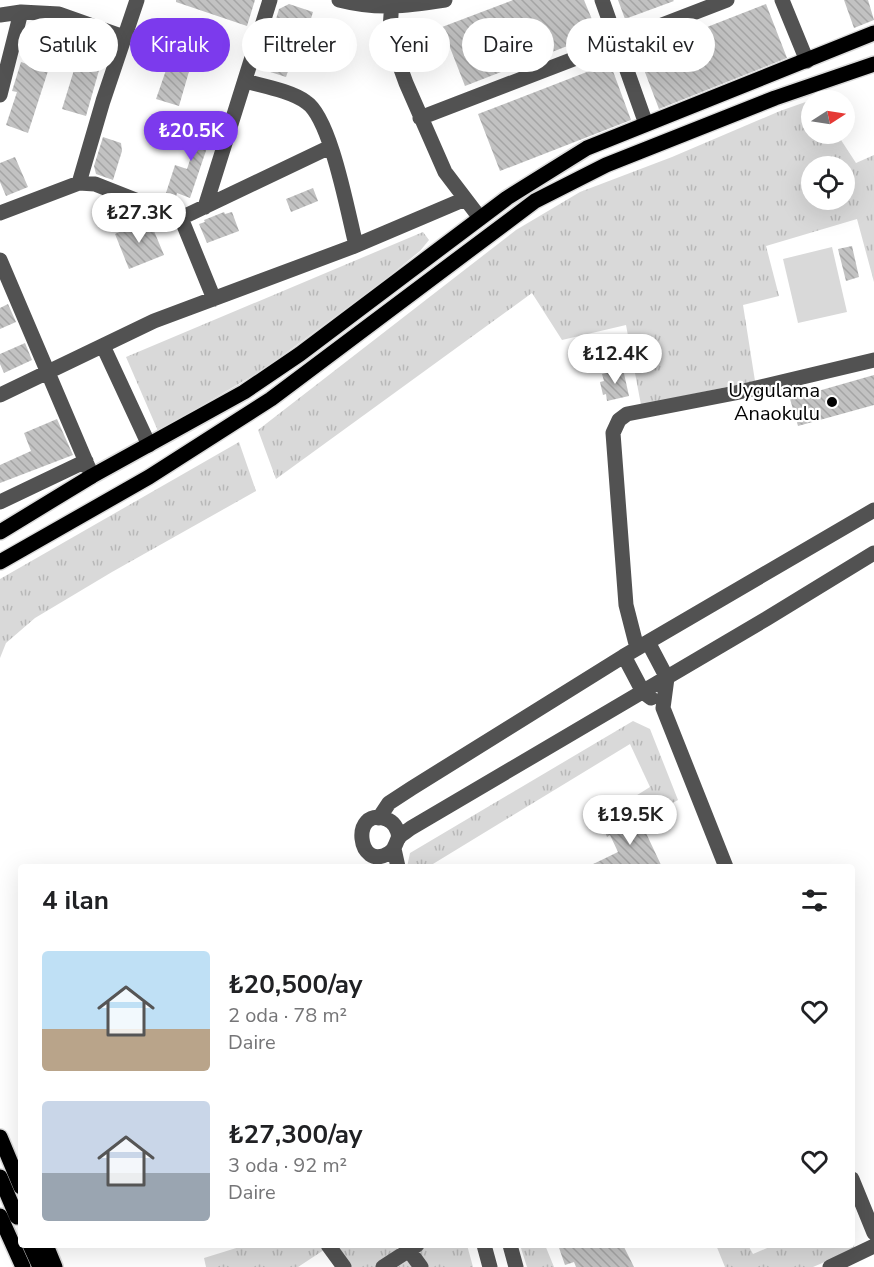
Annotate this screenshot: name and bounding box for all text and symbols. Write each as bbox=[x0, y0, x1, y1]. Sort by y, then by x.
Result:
chip: Satılık bbox=[18, 18, 118, 72]
chip: Kiralık bbox=[130, 18, 230, 72]
chip: Filtreler bbox=[242, 18, 357, 72]
chip: Yeni bbox=[369, 18, 450, 72]
chip: Daire bbox=[462, 18, 554, 72]
chip: Müstakil ev bbox=[566, 18, 715, 72]
north arrow bbox=[801, 90, 855, 144]
map controls bbox=[801, 90, 855, 210]
pin: ₺20.5K bbox=[142, 111, 240, 162]
text: ₺20.5K bbox=[158, 117, 224, 144]
button: locate bbox=[801, 156, 855, 210]
pin: ₺27.3K bbox=[90, 193, 188, 244]
text: ₺27.3K bbox=[106, 199, 172, 226]
pin: ₺12.4K bbox=[566, 334, 664, 385]
text: ₺12.4K bbox=[582, 340, 648, 367]
place label: Uygulama Anaokulu bbox=[728, 377, 820, 427]
marker: Uygulama Anaokulu bbox=[825, 395, 839, 409]
pin: ₺19.5K bbox=[581, 795, 679, 846]
text: ₺19.5K bbox=[597, 801, 663, 828]
text: 4 ilan bbox=[42, 883, 109, 918]
icon: filters bbox=[798, 884, 831, 917]
text: ₺20,500/ay bbox=[228, 967, 362, 1002]
icon: home bbox=[90, 975, 162, 1047]
icon: heart bbox=[798, 995, 831, 1028]
text: 2 oda · 78 m² bbox=[228, 1002, 347, 1029]
text: Daire bbox=[228, 1029, 276, 1056]
text: ₺27,300/ay bbox=[228, 1117, 362, 1152]
icon: home bbox=[90, 1125, 162, 1197]
icon: heart bbox=[798, 1145, 831, 1178]
text: 3 oda · 92 m² bbox=[228, 1152, 347, 1179]
text: Daire bbox=[228, 1179, 276, 1206]

